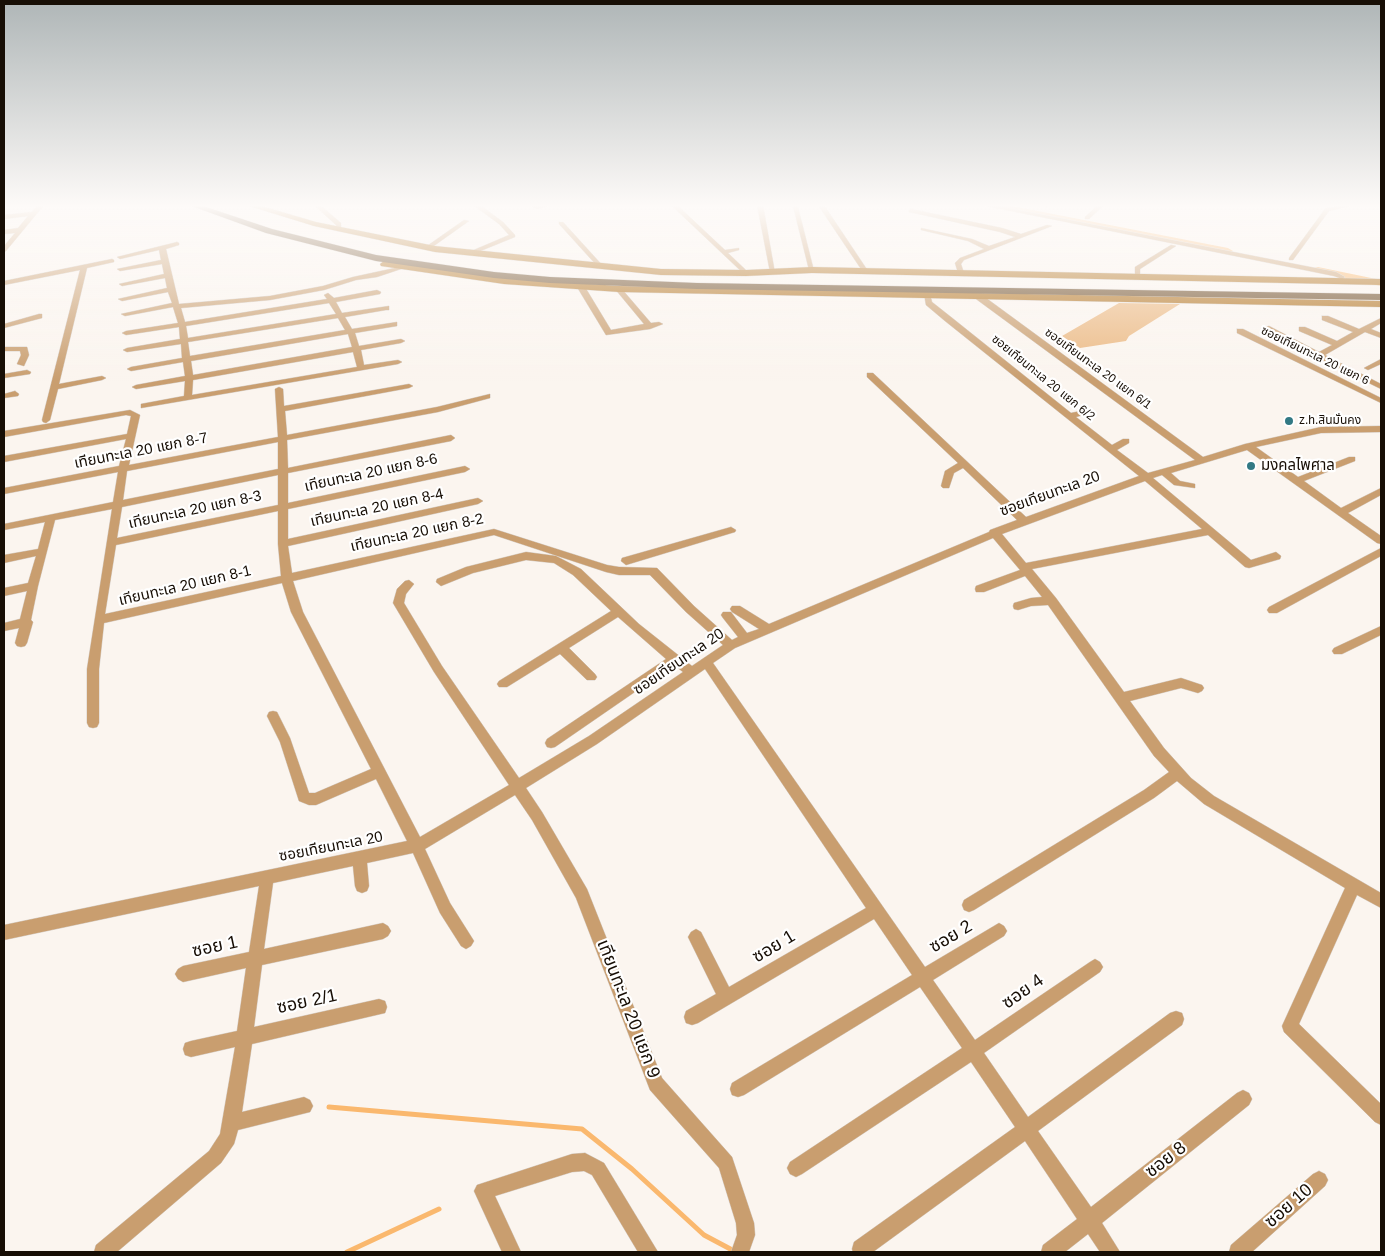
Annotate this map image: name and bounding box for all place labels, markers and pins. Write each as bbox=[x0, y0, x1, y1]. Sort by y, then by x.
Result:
place label: z.h.สินมั่นคง bbox=[1299, 414, 1361, 428]
marker: z.h.สินมั่นคง bbox=[1283, 415, 1295, 427]
place label: มงคลไพศาล bbox=[1261, 457, 1335, 475]
marker: มงคลไพศาล bbox=[1245, 460, 1257, 472]

